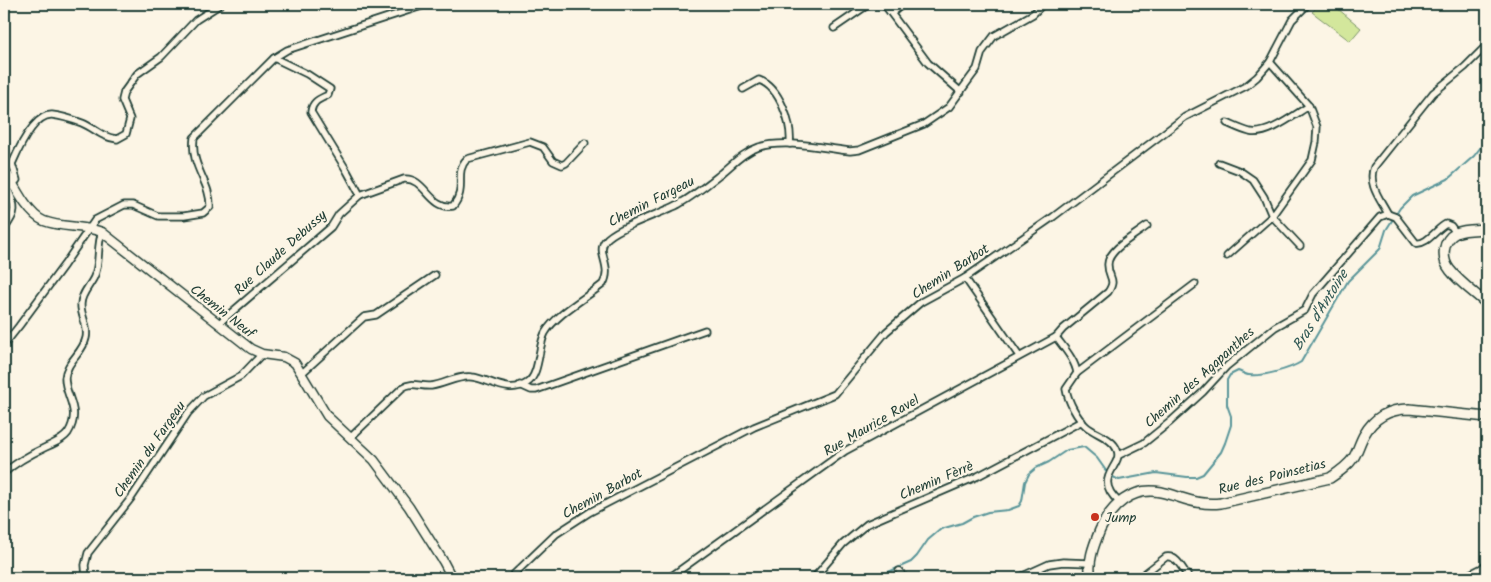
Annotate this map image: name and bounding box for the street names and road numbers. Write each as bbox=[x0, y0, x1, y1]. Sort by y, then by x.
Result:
street label: Chemin Fargeau bbox=[604, 171, 699, 233]
street label: Rue Claude Debussy bbox=[229, 205, 332, 301]
street label: Chemin Barbot bbox=[907, 238, 994, 305]
street label: Chemin Neuf bbox=[185, 279, 261, 345]
street label: Chemin des Agapanthes bbox=[1139, 322, 1260, 434]
street label: Rue Maurice Ravel bbox=[819, 389, 924, 462]
street label: Chemin du Fargeau bbox=[108, 396, 192, 503]
street label: Rue des Poinsetias bbox=[1216, 453, 1328, 501]
street label: Chemin Fèrrè bbox=[896, 455, 977, 506]
street label: Chemin Barbot bbox=[558, 462, 647, 525]

